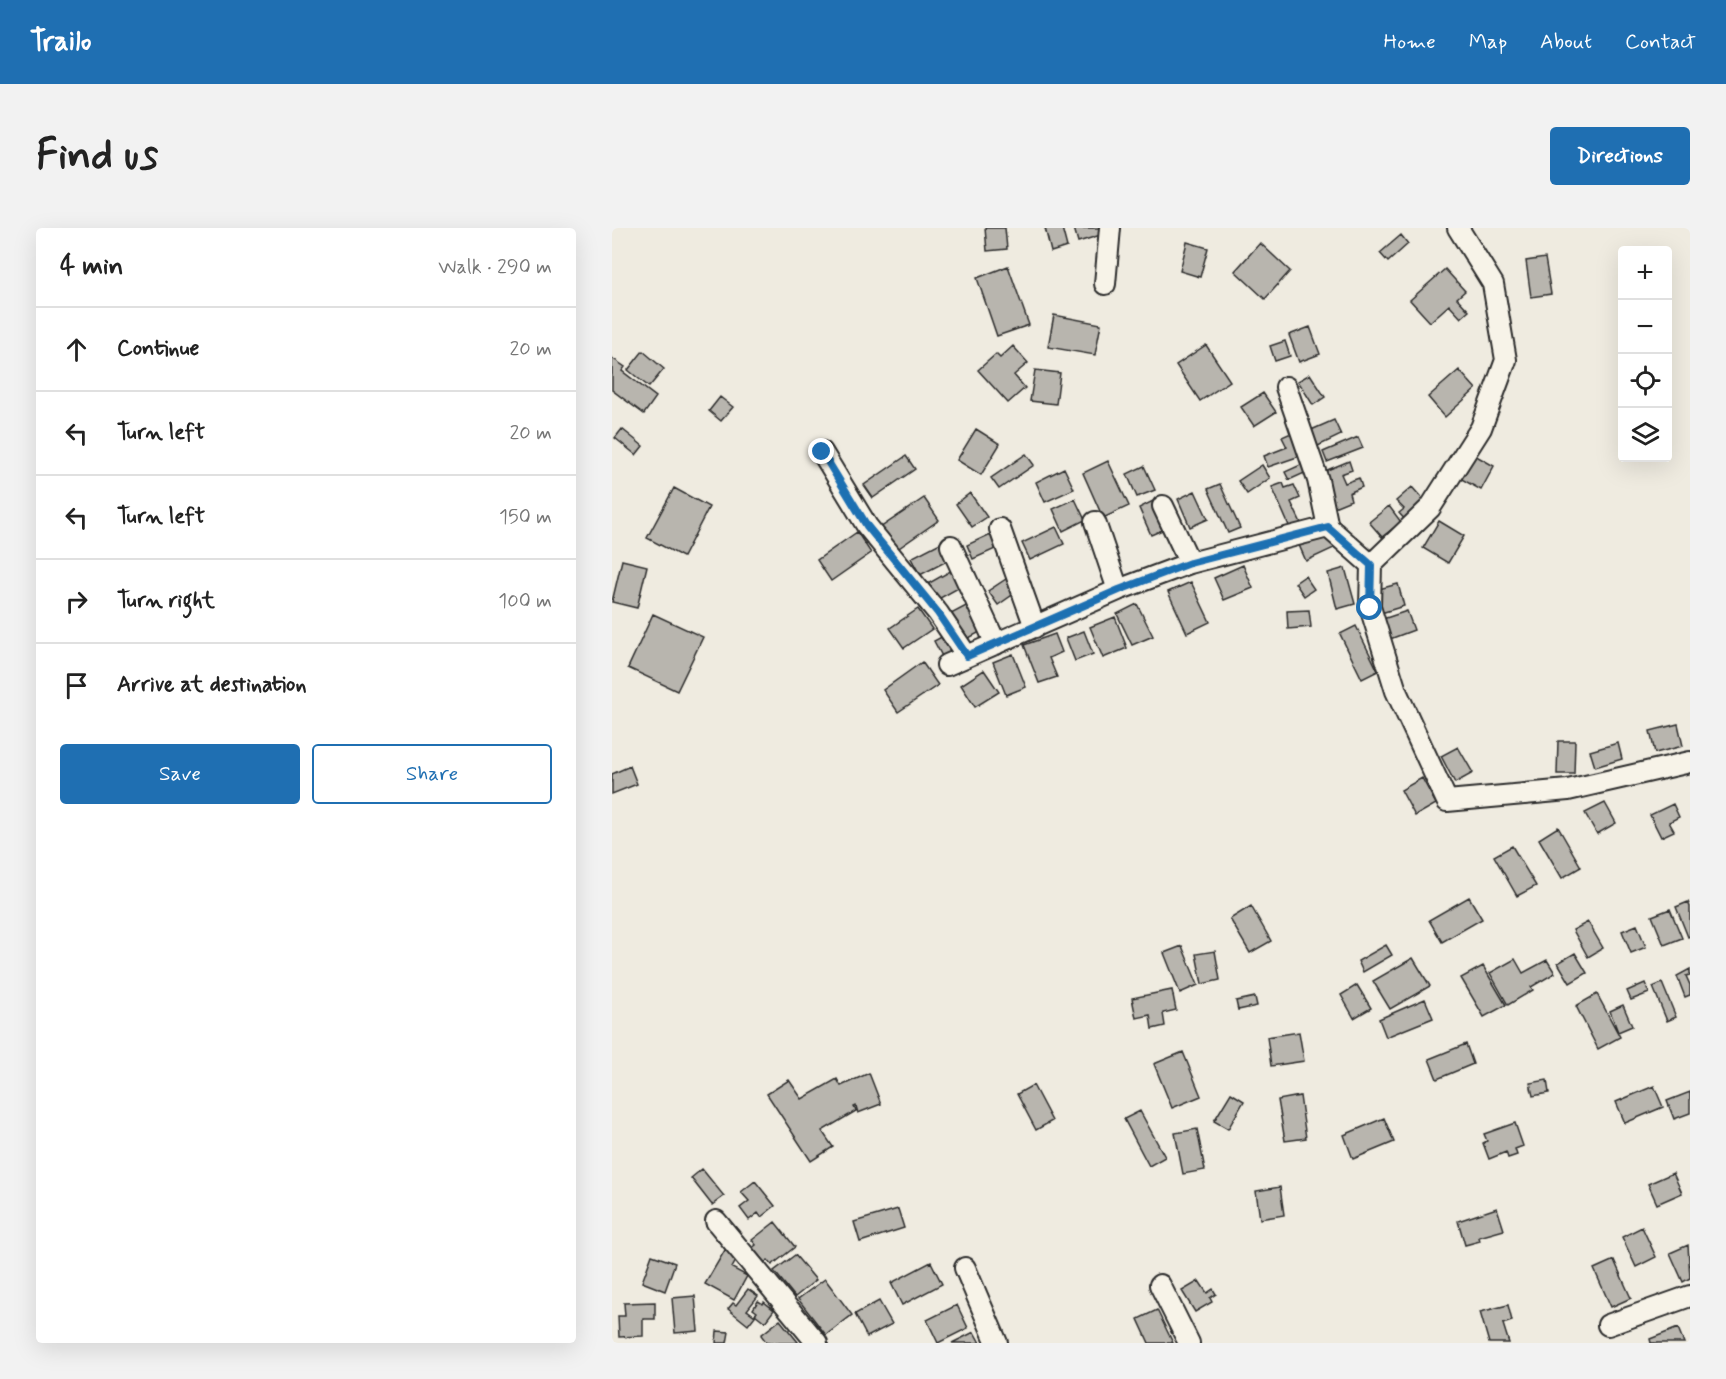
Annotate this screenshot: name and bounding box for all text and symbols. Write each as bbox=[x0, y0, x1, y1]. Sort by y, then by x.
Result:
text: Trailo bbox=[30, 24, 91, 61]
text: Home bbox=[1384, 28, 1436, 56]
text: Map bbox=[1469, 28, 1507, 56]
text: About bbox=[1540, 28, 1592, 56]
text: Contact bbox=[1625, 28, 1696, 56]
button: Directions bbox=[1550, 127, 1690, 185]
text: Find us bbox=[36, 129, 158, 184]
map controls bbox=[1618, 246, 1672, 462]
button: + bbox=[1618, 246, 1672, 300]
text: 4 min bbox=[60, 250, 123, 284]
text: Walk · 290 m bbox=[438, 254, 552, 281]
button: − bbox=[1618, 300, 1672, 354]
icon: ahead bbox=[60, 333, 93, 366]
text: Continue bbox=[117, 335, 199, 363]
text: 20 m bbox=[509, 336, 552, 363]
button: locate bbox=[1618, 354, 1672, 408]
button: layers bbox=[1618, 408, 1672, 462]
icon: left bbox=[60, 417, 93, 450]
text: Turn left bbox=[117, 419, 205, 447]
text: 20 m bbox=[509, 420, 552, 447]
route end bbox=[808, 438, 834, 464]
icon: left bbox=[60, 501, 93, 534]
text: Turn left bbox=[117, 503, 205, 531]
text: 150 m bbox=[499, 504, 552, 531]
icon: right bbox=[60, 585, 93, 618]
text: Turn right bbox=[117, 587, 215, 615]
text: 100 m bbox=[498, 588, 552, 615]
route start bbox=[1356, 594, 1382, 620]
icon: arrive bbox=[60, 669, 93, 702]
text: Arrive at destination bbox=[117, 671, 307, 699]
button: Save bbox=[60, 744, 300, 804]
button: Share bbox=[312, 744, 552, 804]

